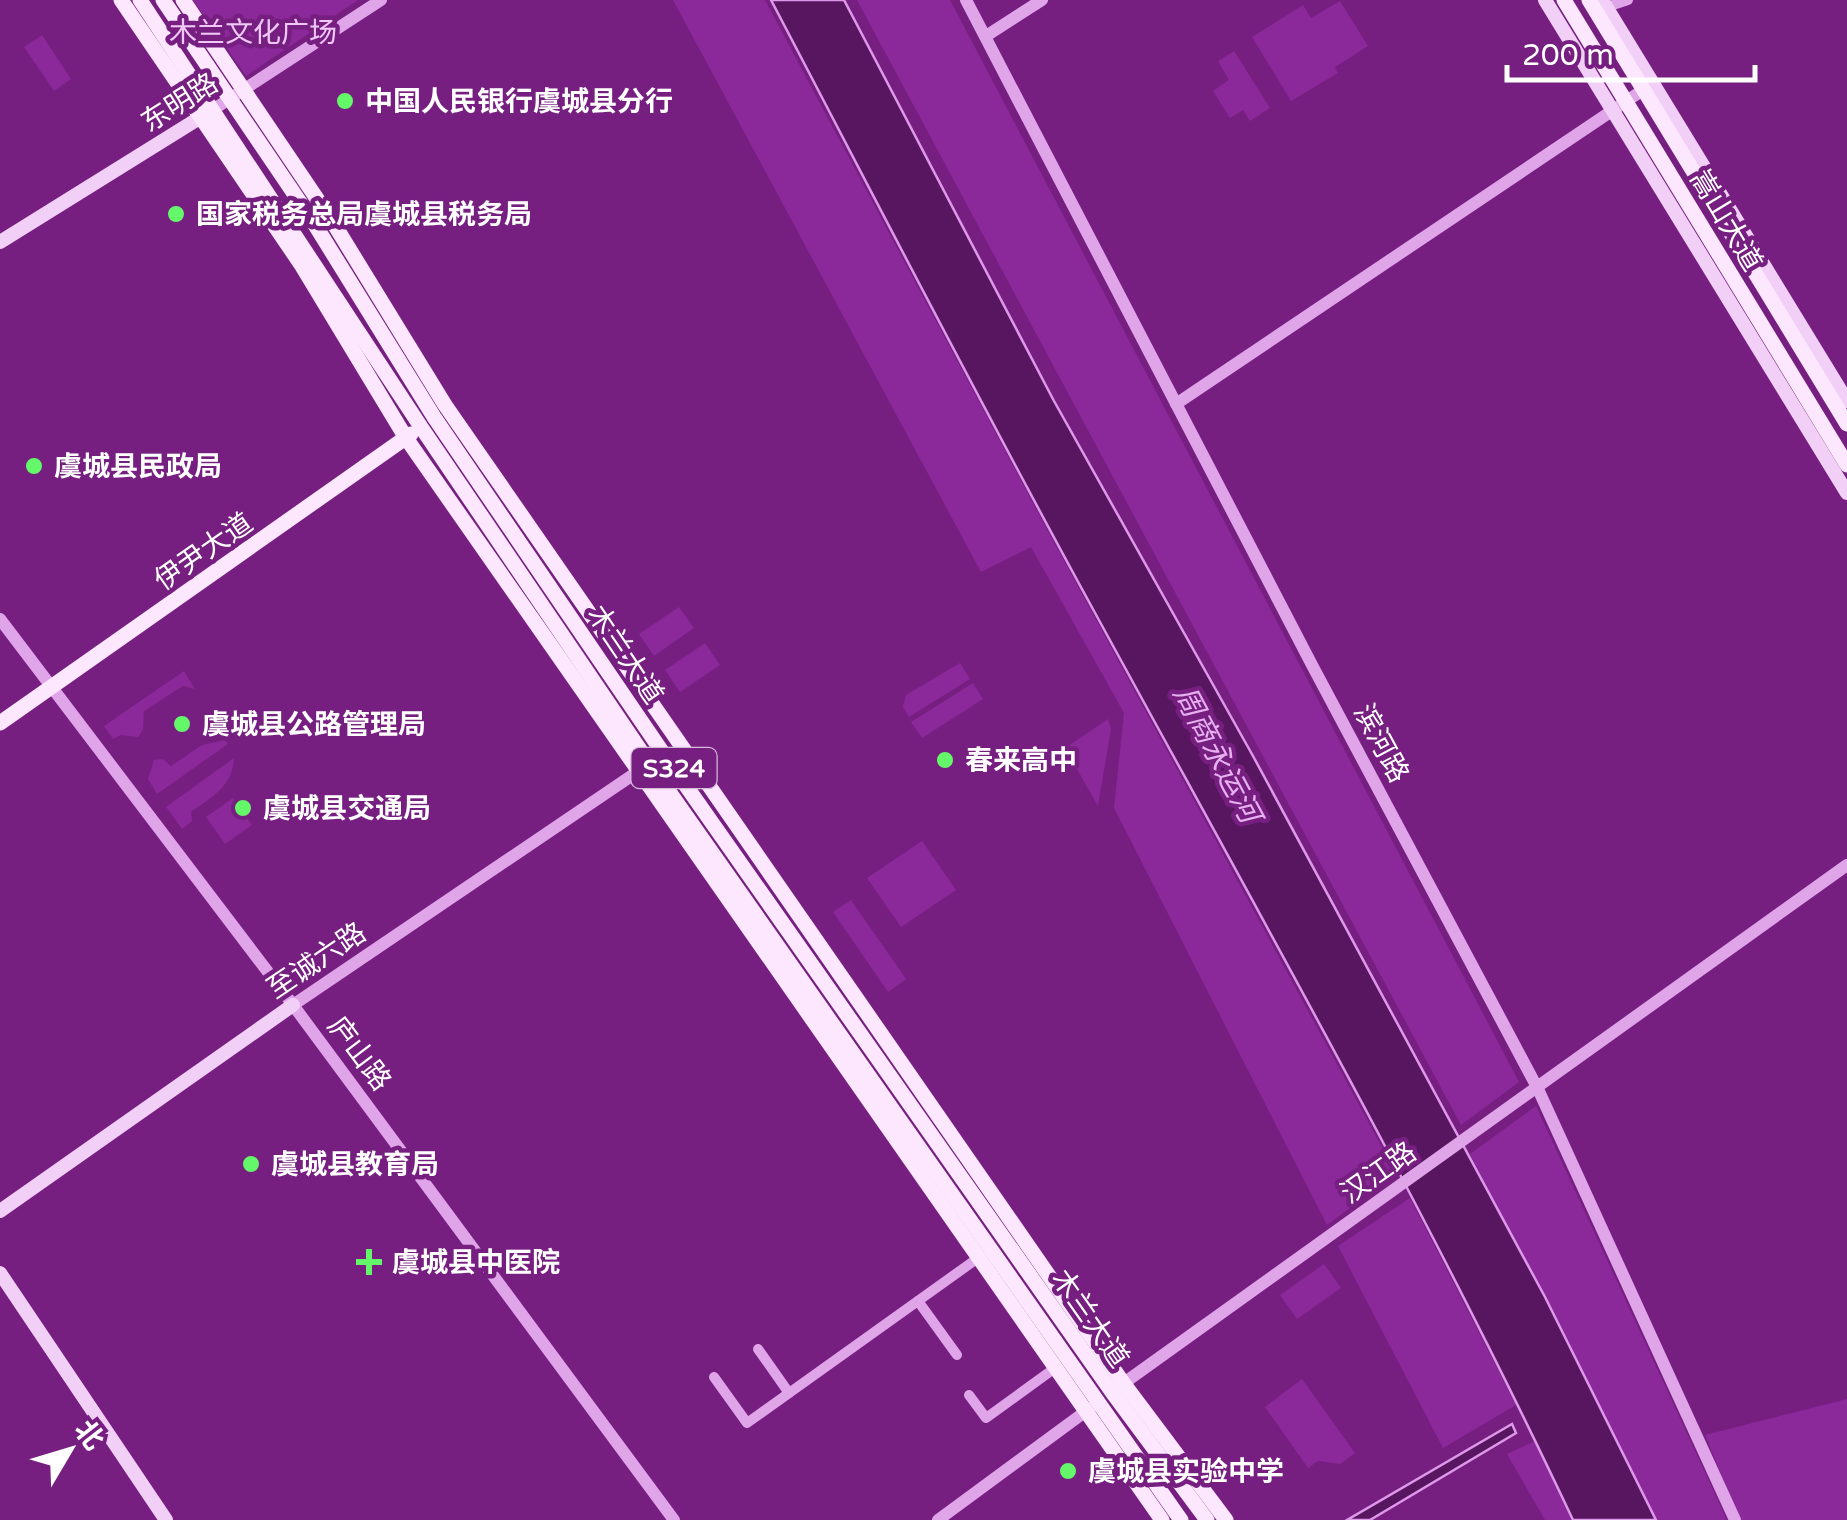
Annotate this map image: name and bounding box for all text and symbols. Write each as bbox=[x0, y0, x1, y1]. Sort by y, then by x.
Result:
park label: 木兰文化广场 bbox=[169, 16, 337, 50]
scale bar bbox=[1507, 20, 1754, 82]
text: 200 m bbox=[1522, 37, 1614, 74]
street label: 东明路 bbox=[135, 66, 224, 140]
place label: 中国人民银行虞城县分行 bbox=[365, 85, 673, 119]
marker: 中国人民银行虞城县分行 bbox=[334, 90, 356, 112]
street label: 嵩山大道 bbox=[1683, 164, 1770, 277]
place label: 国家税务总局虞城县税务局 bbox=[196, 198, 532, 232]
marker: 国家税务总局虞城县税务局 bbox=[165, 203, 187, 225]
place label: 虞城县民政局 bbox=[54, 450, 222, 484]
marker: 虞城县民政局 bbox=[23, 455, 45, 477]
street label: 伊尹大道 bbox=[148, 506, 259, 598]
street label: 木兰大道 bbox=[580, 599, 671, 710]
water label: 周商永运河 bbox=[1165, 679, 1270, 834]
street label: 滨河路 bbox=[1346, 698, 1416, 789]
place label: 虞城县公路管理局 bbox=[202, 708, 426, 742]
marker: 虞城县公路管理局 bbox=[171, 713, 193, 735]
place label: 春来高中 bbox=[965, 744, 1077, 778]
road number: S324 bbox=[632, 748, 716, 788]
marker: 春来高中 bbox=[934, 749, 956, 771]
place label: 虞城县交通局 bbox=[263, 792, 431, 826]
marker: 虞城县交通局 bbox=[232, 797, 254, 819]
street label: 至诚六路 bbox=[261, 915, 372, 1006]
street label: 庐山路 bbox=[320, 1010, 398, 1097]
street label: 汉江路 bbox=[1334, 1135, 1423, 1211]
place label: 虞城县教育局 bbox=[271, 1148, 439, 1182]
marker: 虞城县教育局 bbox=[240, 1153, 262, 1175]
place label: 虞城县中医院 bbox=[392, 1246, 560, 1280]
marker: 虞城县中医院 bbox=[356, 1249, 382, 1275]
street label: 木兰大道 bbox=[1044, 1263, 1136, 1374]
north arrow bbox=[20, 1400, 120, 1500]
text: 北 bbox=[67, 1414, 111, 1457]
place label: 虞城县实验中学 bbox=[1088, 1455, 1284, 1489]
marker: 虞城县实验中学 bbox=[1057, 1460, 1079, 1482]

